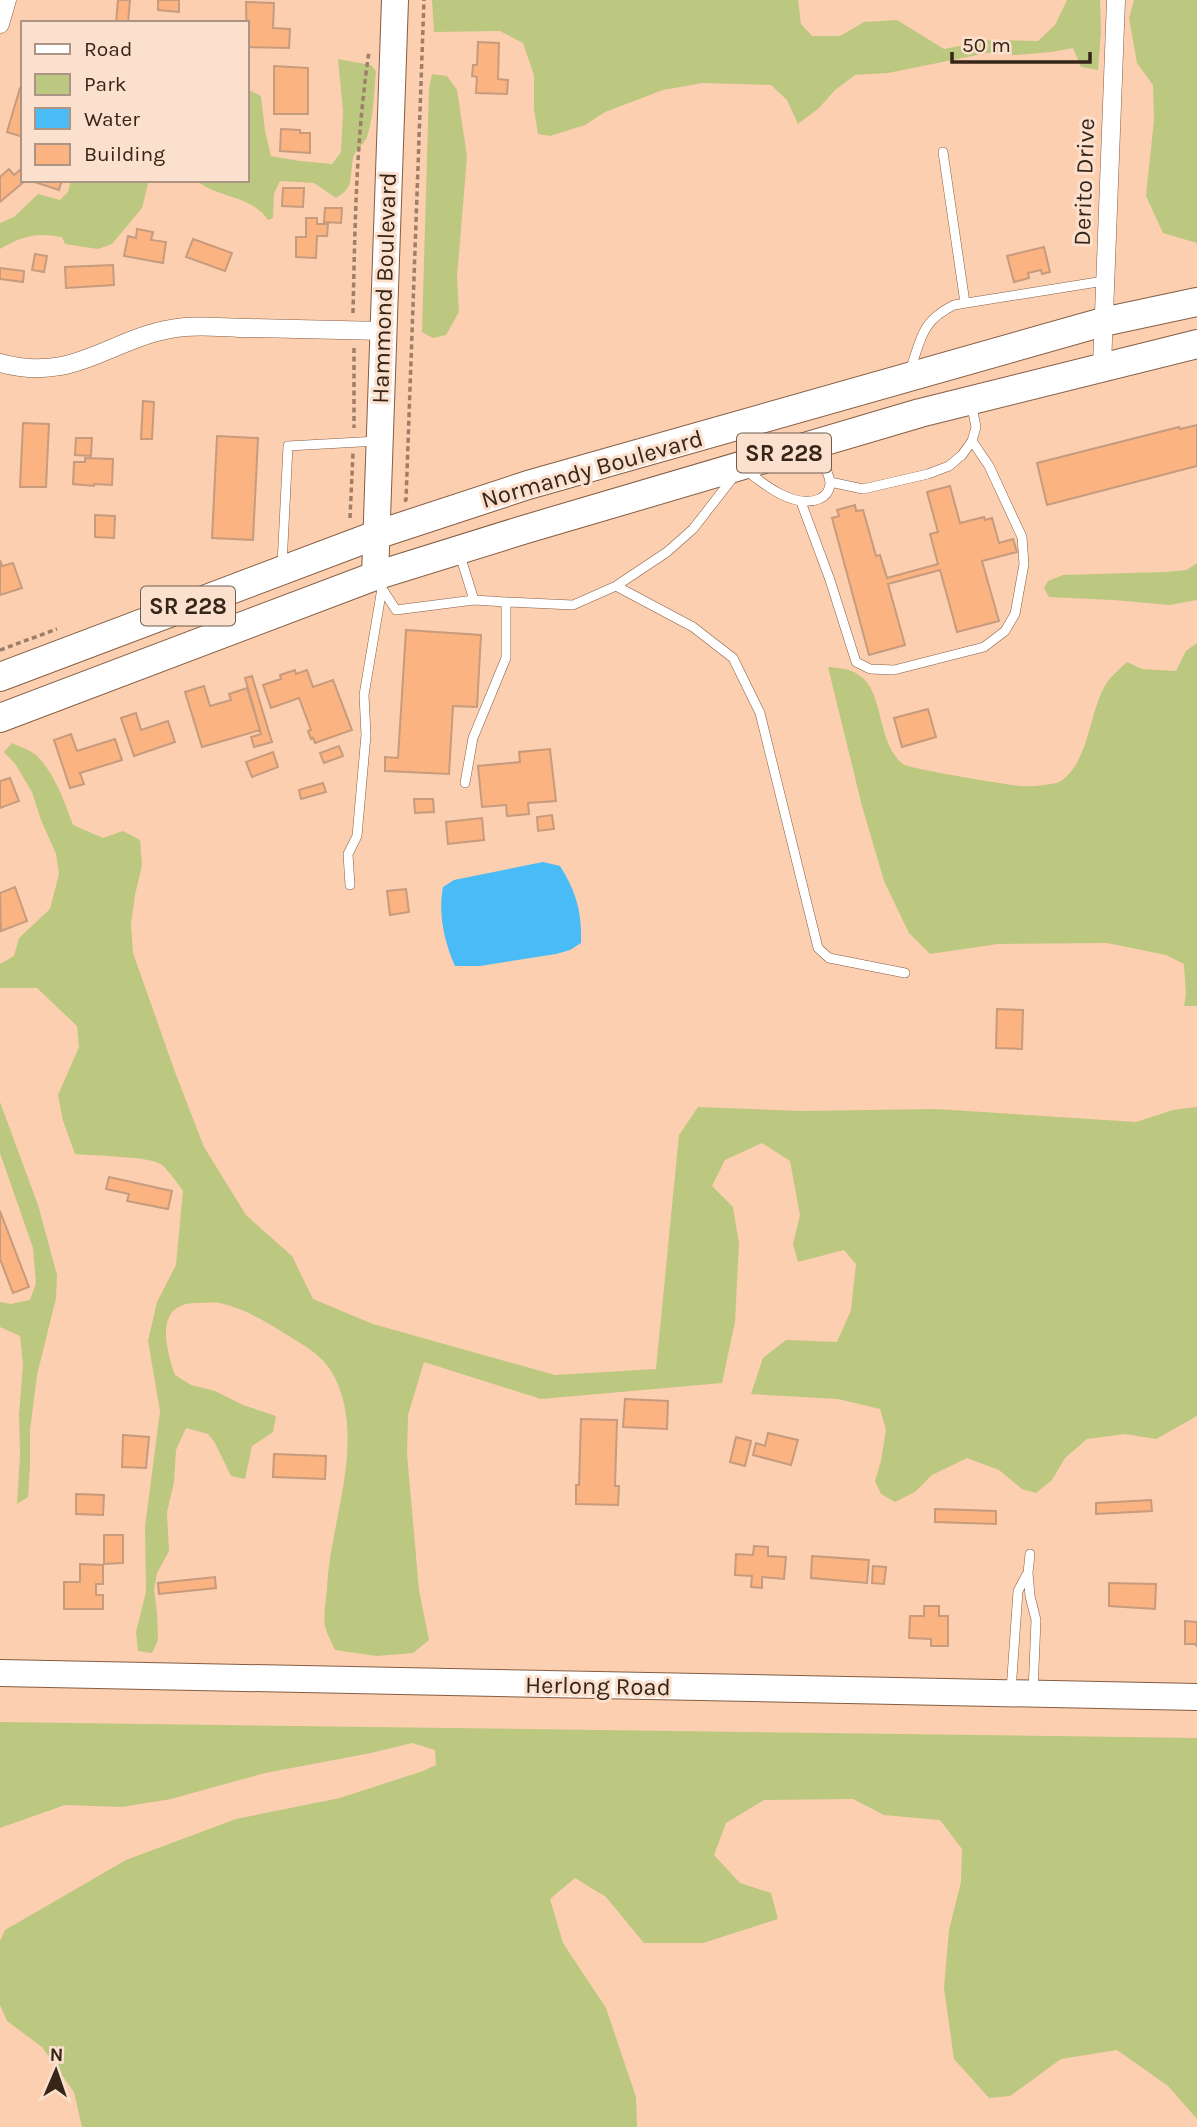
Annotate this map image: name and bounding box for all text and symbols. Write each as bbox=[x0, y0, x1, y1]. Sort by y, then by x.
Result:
legend bbox=[21, 21, 248, 182]
scale bar bbox=[952, 21, 1090, 65]
text: 50 m bbox=[962, 33, 1011, 57]
text: Road bbox=[84, 37, 132, 61]
text: Park bbox=[84, 72, 127, 96]
text: Water bbox=[84, 107, 140, 131]
street label: Derito Drive bbox=[1068, 118, 1100, 246]
text: Building bbox=[84, 142, 165, 166]
street label: Hammond Boulevard bbox=[366, 172, 402, 404]
street label: Normandy Boulevard bbox=[478, 424, 706, 514]
road number: SR 228 bbox=[737, 433, 831, 472]
road number: SR 228 bbox=[141, 586, 235, 626]
street label: Herlong Road bbox=[525, 1671, 671, 1701]
north arrow bbox=[21, 2036, 91, 2106]
text: N bbox=[49, 2044, 64, 2066]

